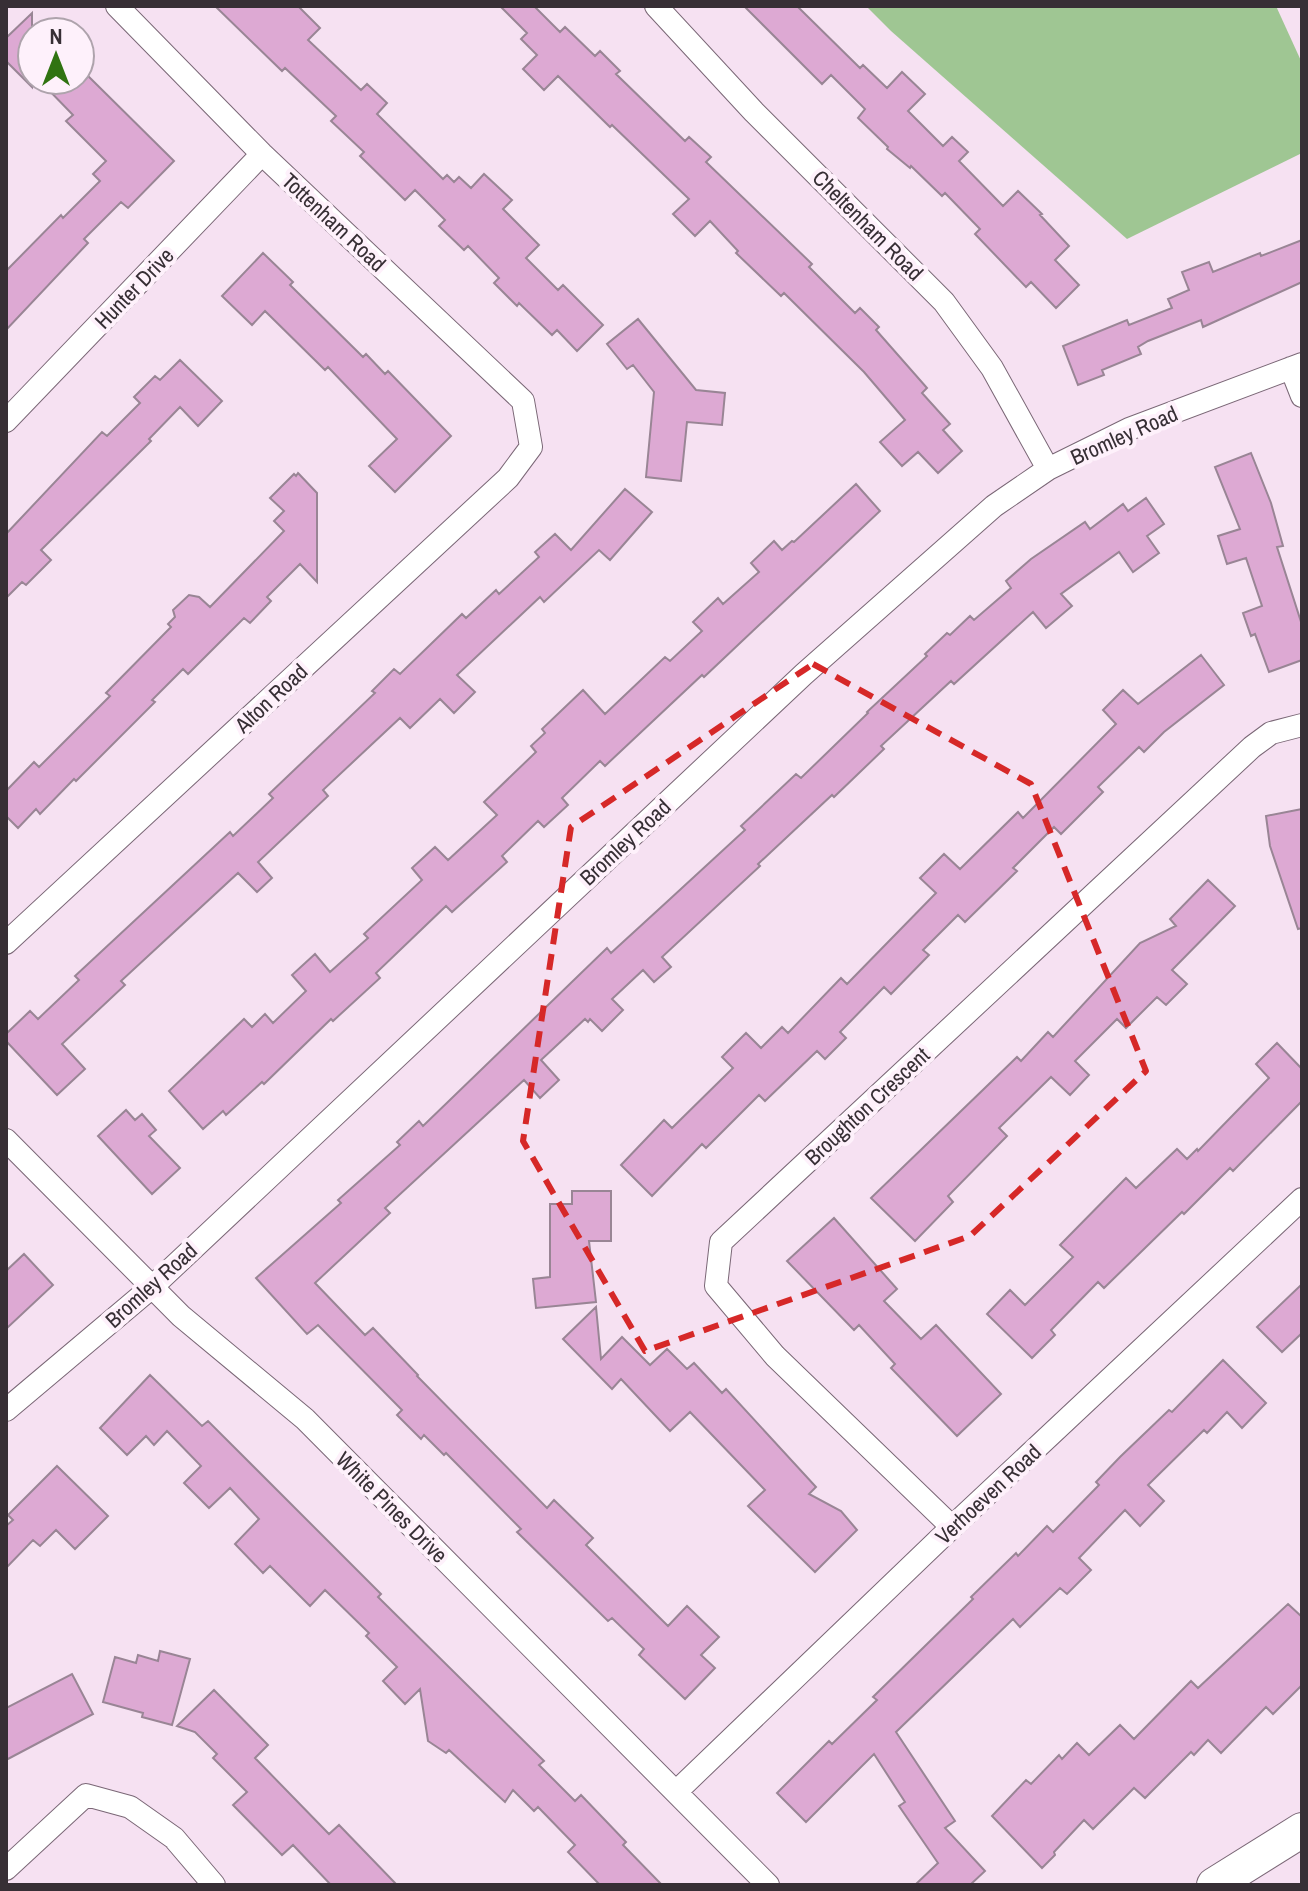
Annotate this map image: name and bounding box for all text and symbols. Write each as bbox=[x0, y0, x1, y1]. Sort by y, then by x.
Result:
north arrow bbox=[16, 16, 96, 96]
text: N bbox=[49, 21, 63, 51]
street label: Cheltenham Road bbox=[806, 163, 930, 287]
street label: Tottenham Road bbox=[275, 166, 393, 278]
street label: Hunter Drive bbox=[88, 241, 180, 335]
street label: Bromley Road bbox=[1066, 398, 1182, 472]
street label: Alton Road bbox=[227, 657, 314, 740]
street label: Bromley Road bbox=[573, 792, 677, 892]
street label: Broughton Crescent bbox=[798, 1040, 936, 1172]
street label: Bromley Road bbox=[98, 1236, 204, 1334]
street label: Verhoeven Road bbox=[929, 1437, 1047, 1551]
street label: White Pines Drive bbox=[330, 1445, 454, 1569]

